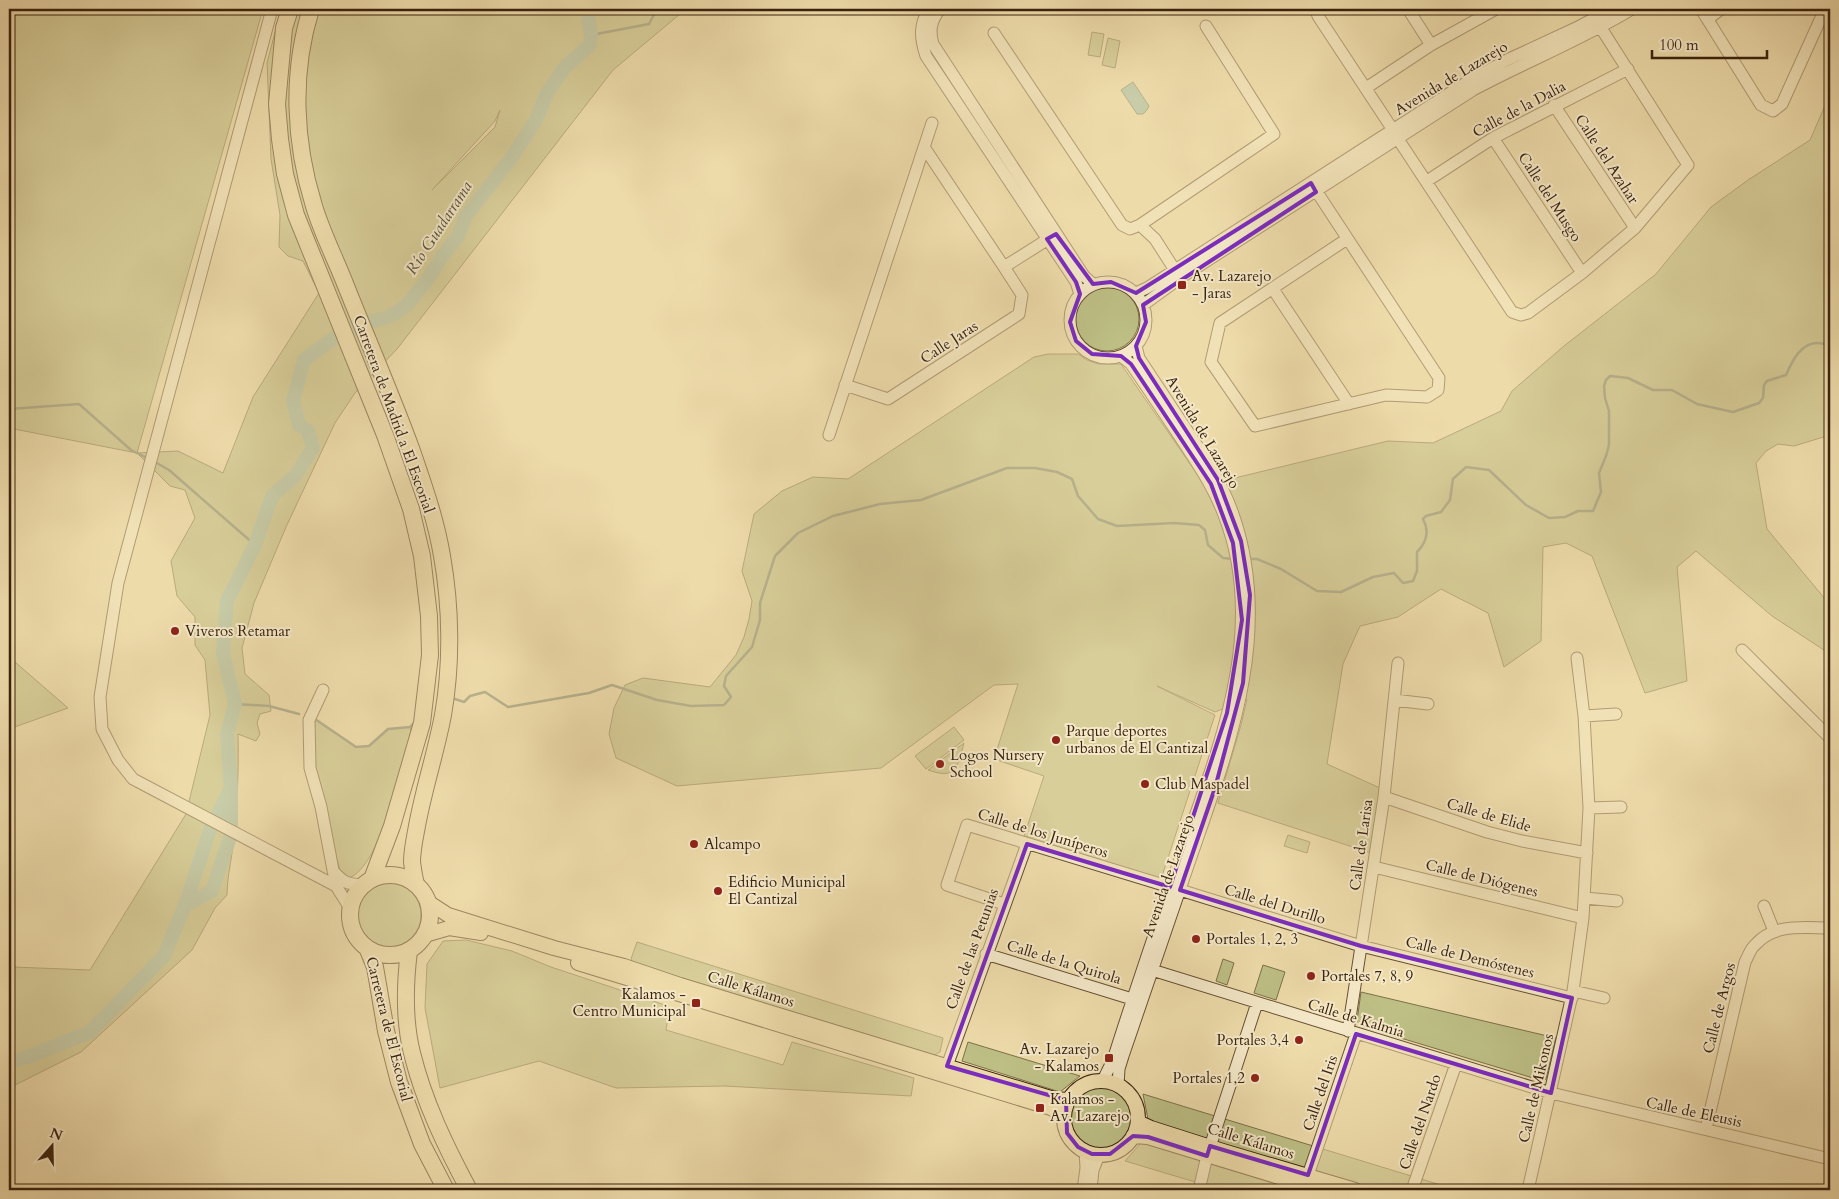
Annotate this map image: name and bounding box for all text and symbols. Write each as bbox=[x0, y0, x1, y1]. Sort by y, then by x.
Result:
scale bar bbox=[1652, 28, 1766, 60]
text: 100 m bbox=[1659, 35, 1699, 55]
street label: Avenida de Lazarejo bbox=[1391, 36, 1511, 120]
street label: Calle de la Dalia bbox=[1469, 76, 1570, 142]
street label: Calle del Azahar bbox=[1571, 110, 1644, 208]
street label: Calle del Musgo bbox=[1514, 148, 1586, 246]
water label: Río Guadarrama bbox=[401, 177, 477, 279]
place label: Av. Lazarejo - Jaras bbox=[1192, 266, 1271, 303]
marker: Av. Lazarejo - Jaras bbox=[1176, 279, 1188, 291]
street label: Carretera de Madrid a El Escorial bbox=[349, 312, 439, 516]
street label: Calle Jaras bbox=[916, 316, 982, 368]
street label: Avenida de Lazarejo bbox=[1161, 372, 1245, 492]
place label: Viveros Retamar bbox=[185, 621, 291, 641]
marker: Viveros Retamar bbox=[169, 625, 181, 637]
place label: Parque deportes urbanos de El Cantizal bbox=[1066, 721, 1208, 758]
marker: Parque deportes urbanos de El Cantizal bbox=[1050, 734, 1062, 746]
place label: Logos Nursery School bbox=[950, 745, 1045, 782]
marker: Logos Nursery School bbox=[934, 758, 946, 770]
place label: Club Maspadel bbox=[1155, 774, 1249, 794]
marker: Club Maspadel bbox=[1139, 778, 1151, 790]
street label: Calle de Elide bbox=[1444, 793, 1534, 837]
street label: Calle de Larisa bbox=[1345, 798, 1377, 892]
street label: Calle de los Juníperos bbox=[975, 804, 1111, 862]
street label: Avenida de Lazarejo bbox=[1138, 812, 1198, 940]
place label: Alcampo bbox=[704, 834, 761, 854]
marker: Alcampo bbox=[688, 838, 700, 850]
street label: Calle de Diógenes bbox=[1424, 854, 1540, 902]
place label: Edificio Municipal El Cantizal bbox=[728, 872, 846, 909]
street label: Calle del Durillo bbox=[1222, 879, 1328, 929]
marker: Edificio Municipal El Cantizal bbox=[712, 885, 724, 897]
street label: Calle de las Petunias bbox=[941, 886, 1003, 1012]
place label: Portales 1, 2, 3 bbox=[1206, 929, 1298, 949]
street label: Calle de Demóstenes bbox=[1404, 931, 1536, 983]
marker: Portales 1, 2, 3 bbox=[1190, 933, 1202, 945]
street label: Calle de la Quirola bbox=[1004, 935, 1124, 989]
street label: Carretera de El Escorial bbox=[361, 955, 417, 1104]
street label: Calle de Argos bbox=[1698, 960, 1740, 1056]
street label: Calle Kálamos bbox=[705, 966, 797, 1012]
place label: Portales 7, 8, 9 bbox=[1321, 966, 1413, 986]
marker: Portales 7, 8, 9 bbox=[1305, 970, 1317, 982]
place label: Kalamos - Centro Municipal bbox=[572, 984, 686, 1021]
street label: Calle de Kalmia bbox=[1305, 994, 1407, 1042]
marker: Kalamos - Centro Municipal bbox=[690, 997, 702, 1009]
place label: Portales 3,4 bbox=[1216, 1030, 1289, 1050]
street label: Calle de Mikonos bbox=[1514, 1031, 1558, 1145]
marker: Portales 3,4 bbox=[1293, 1034, 1305, 1046]
place label: Av. Lazarejo - Kalamos bbox=[1020, 1039, 1099, 1076]
marker: Av. Lazarejo - Kalamos bbox=[1103, 1052, 1115, 1064]
street label: Calle del Iris bbox=[1298, 1052, 1342, 1134]
place label: Portales 1,2 bbox=[1172, 1068, 1245, 1088]
marker: Portales 1,2 bbox=[1249, 1072, 1261, 1084]
street label: Calle del Nardo bbox=[1394, 1072, 1446, 1172]
place label: Kalamos - Av. Lazarejo bbox=[1050, 1089, 1129, 1126]
street label: Calle de Eleusis bbox=[1644, 1092, 1744, 1132]
marker: Kalamos - Av. Lazarejo bbox=[1034, 1102, 1046, 1114]
street label: Calle Kálamos bbox=[1205, 1118, 1297, 1164]
north arrow bbox=[28, 1122, 78, 1172]
text: N bbox=[47, 1123, 65, 1145]

